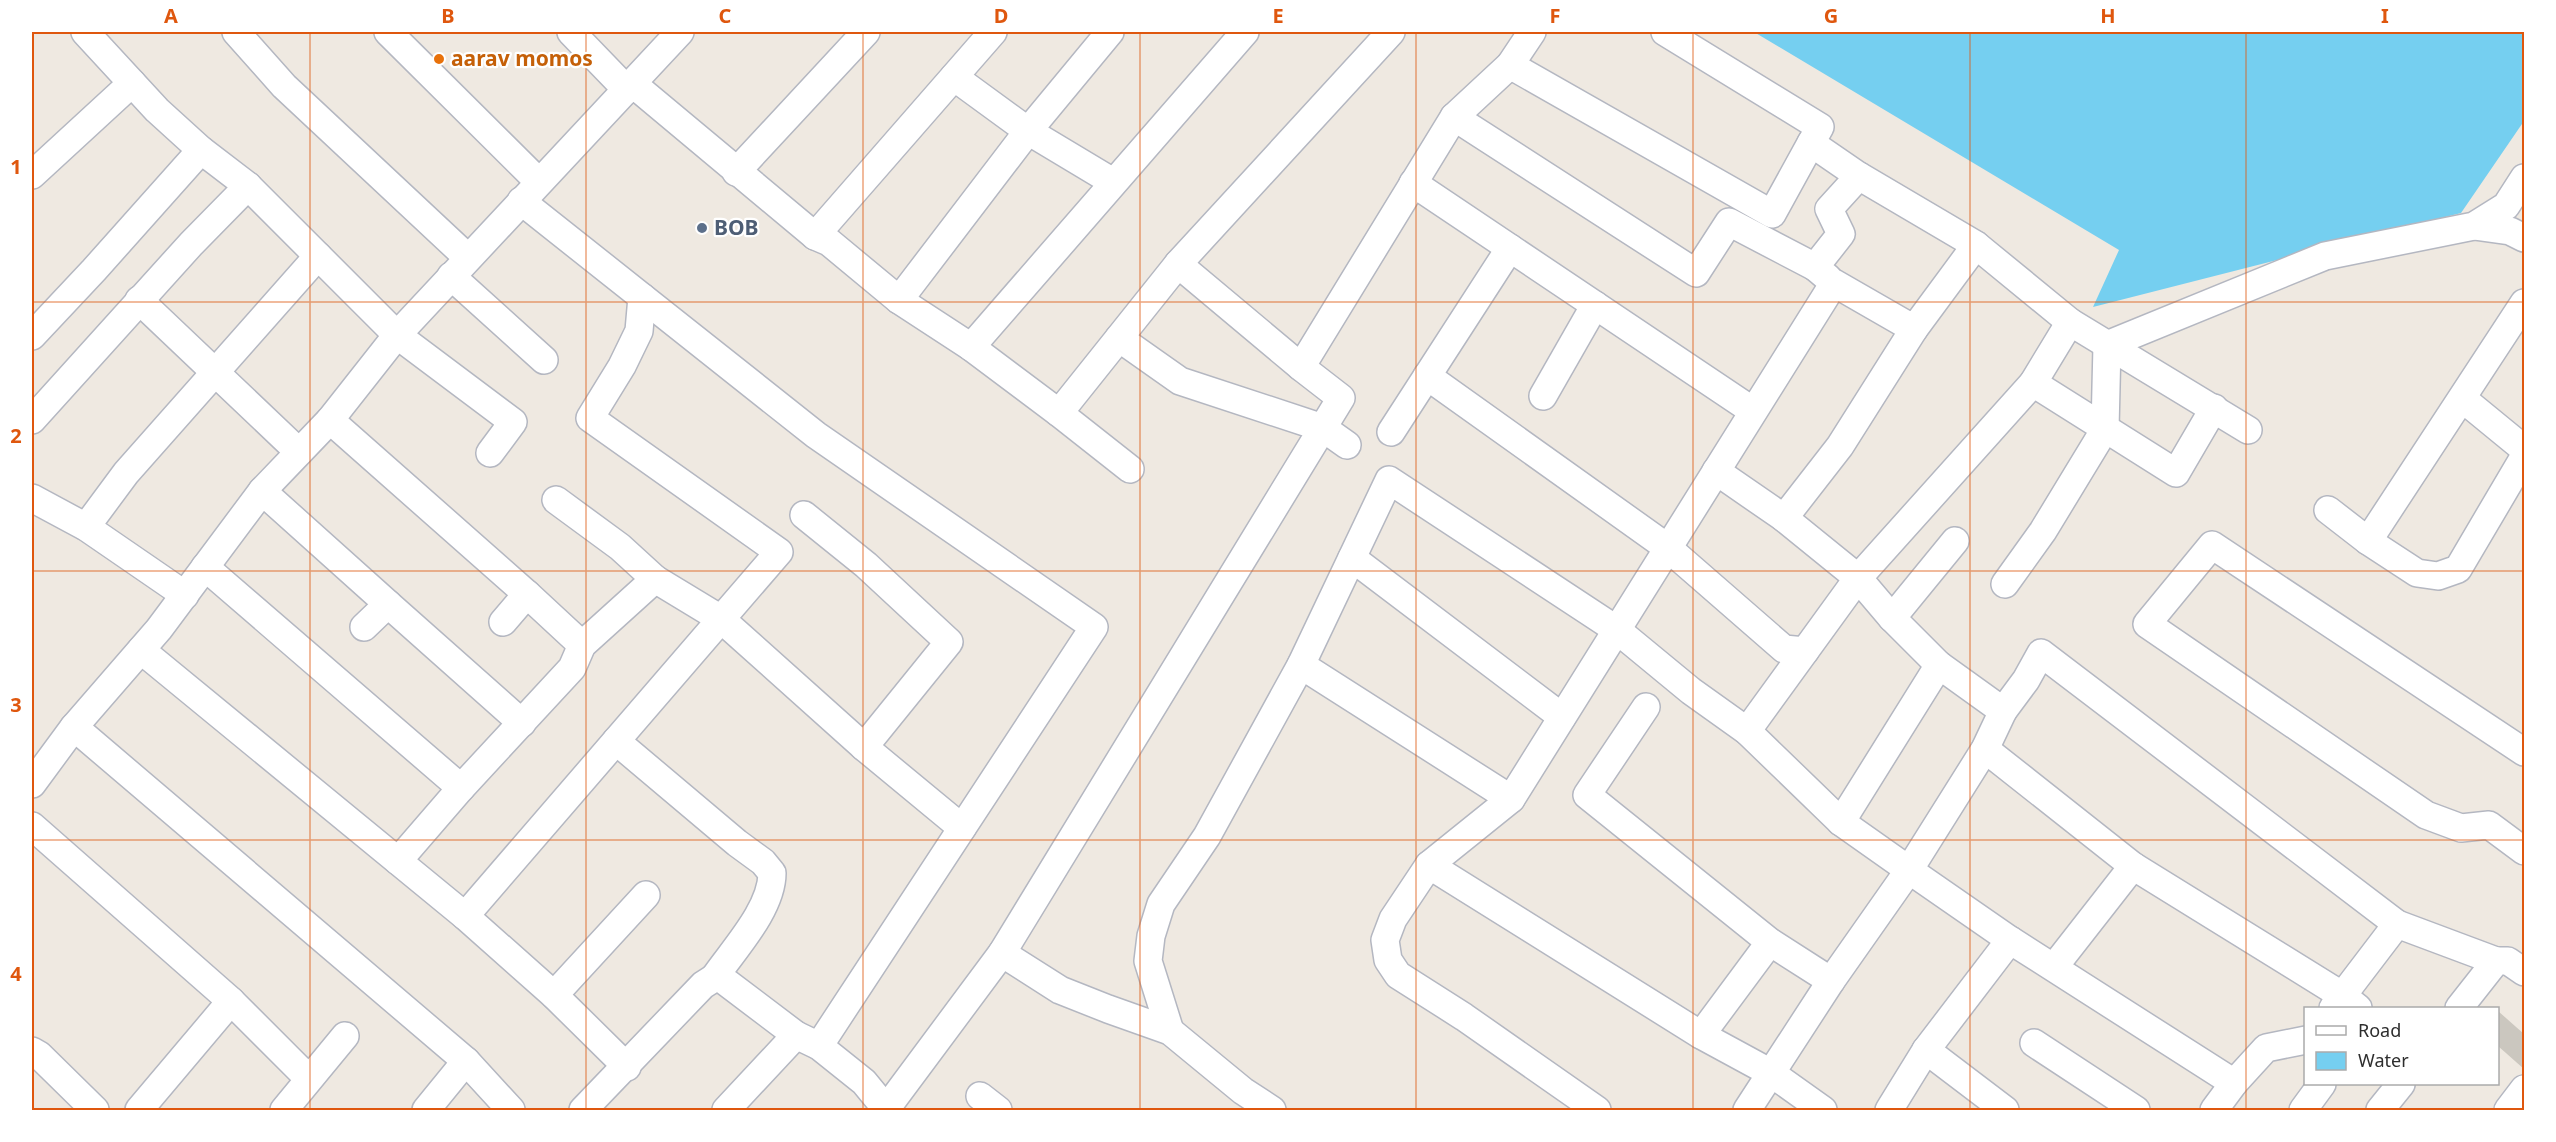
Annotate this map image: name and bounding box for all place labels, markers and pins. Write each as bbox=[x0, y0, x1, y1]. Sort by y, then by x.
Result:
place label: aarav momos bbox=[451, 44, 593, 72]
marker: aarav momos bbox=[432, 52, 446, 66]
place label: BOB bbox=[714, 213, 759, 241]
marker: BOB bbox=[695, 221, 709, 235]

